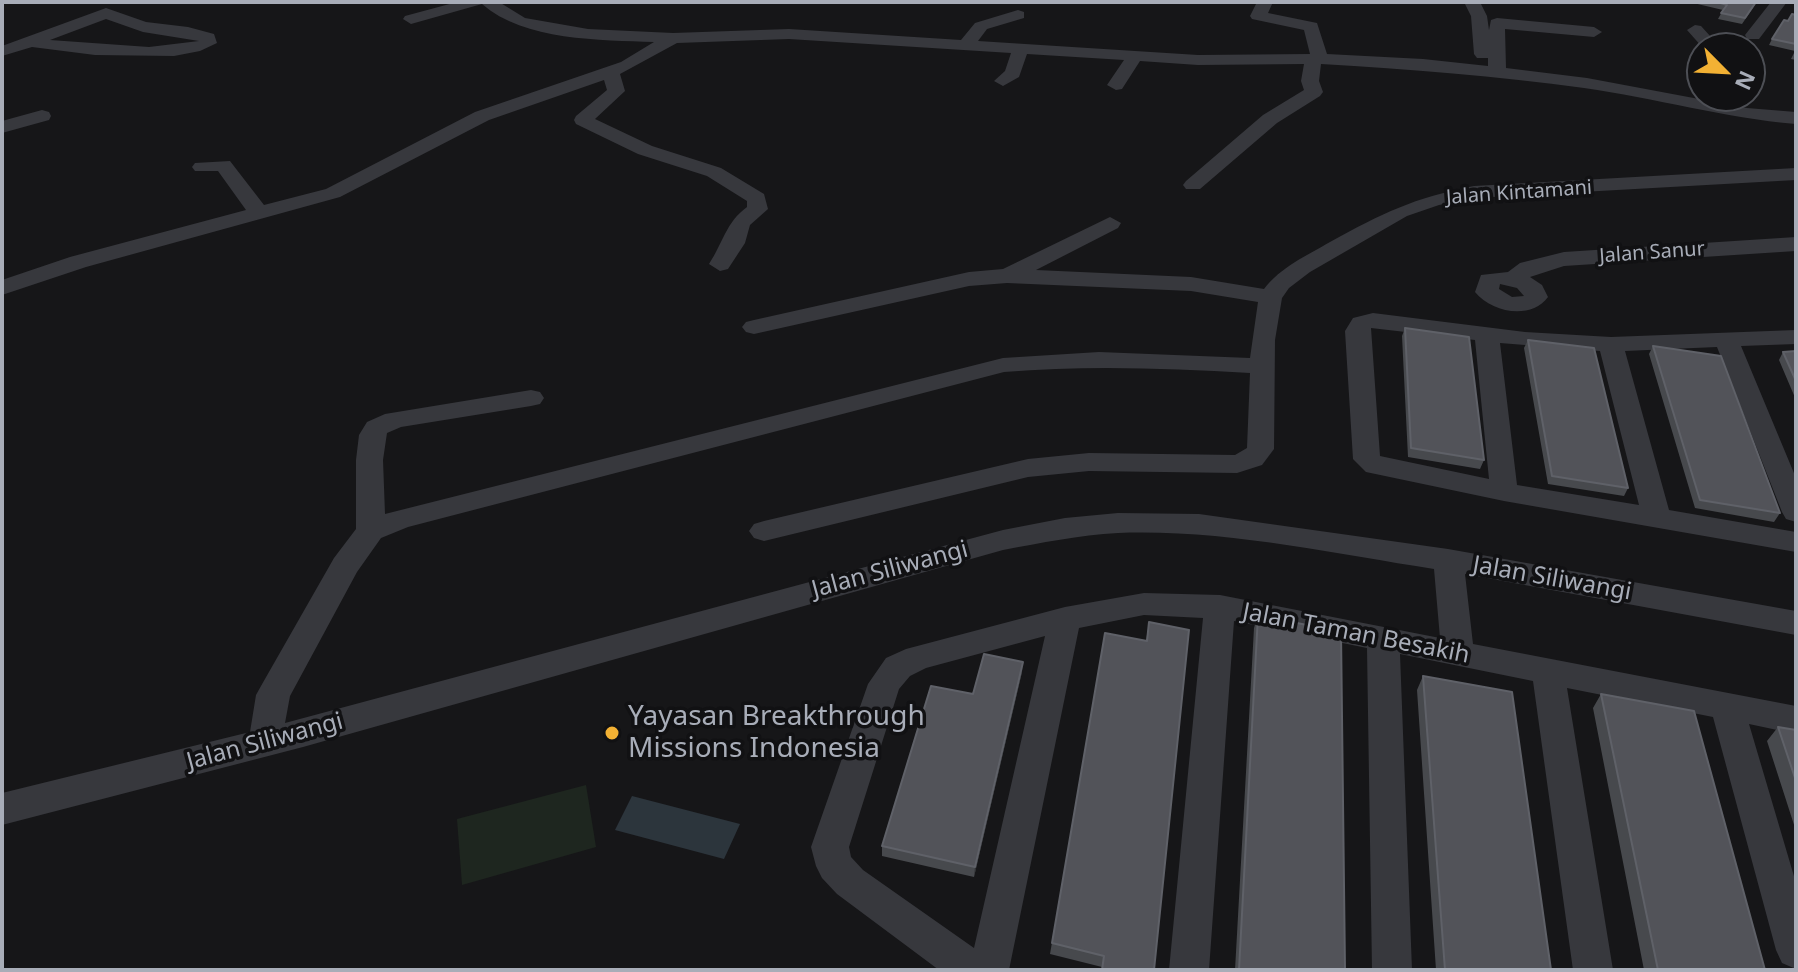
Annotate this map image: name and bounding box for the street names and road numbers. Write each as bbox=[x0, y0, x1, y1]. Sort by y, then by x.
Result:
street label: Jalan Kintamani bbox=[1445, 176, 1593, 210]
street label: Jalan Sanur bbox=[1598, 237, 1706, 269]
street label: Jalan Siliwangi bbox=[809, 535, 971, 605]
street label: Jalan Siliwangi bbox=[1470, 551, 1634, 607]
street label: Jalan Taman Besakih bbox=[1240, 598, 1472, 670]
street label: Jalan Siliwangi bbox=[184, 707, 346, 777]

